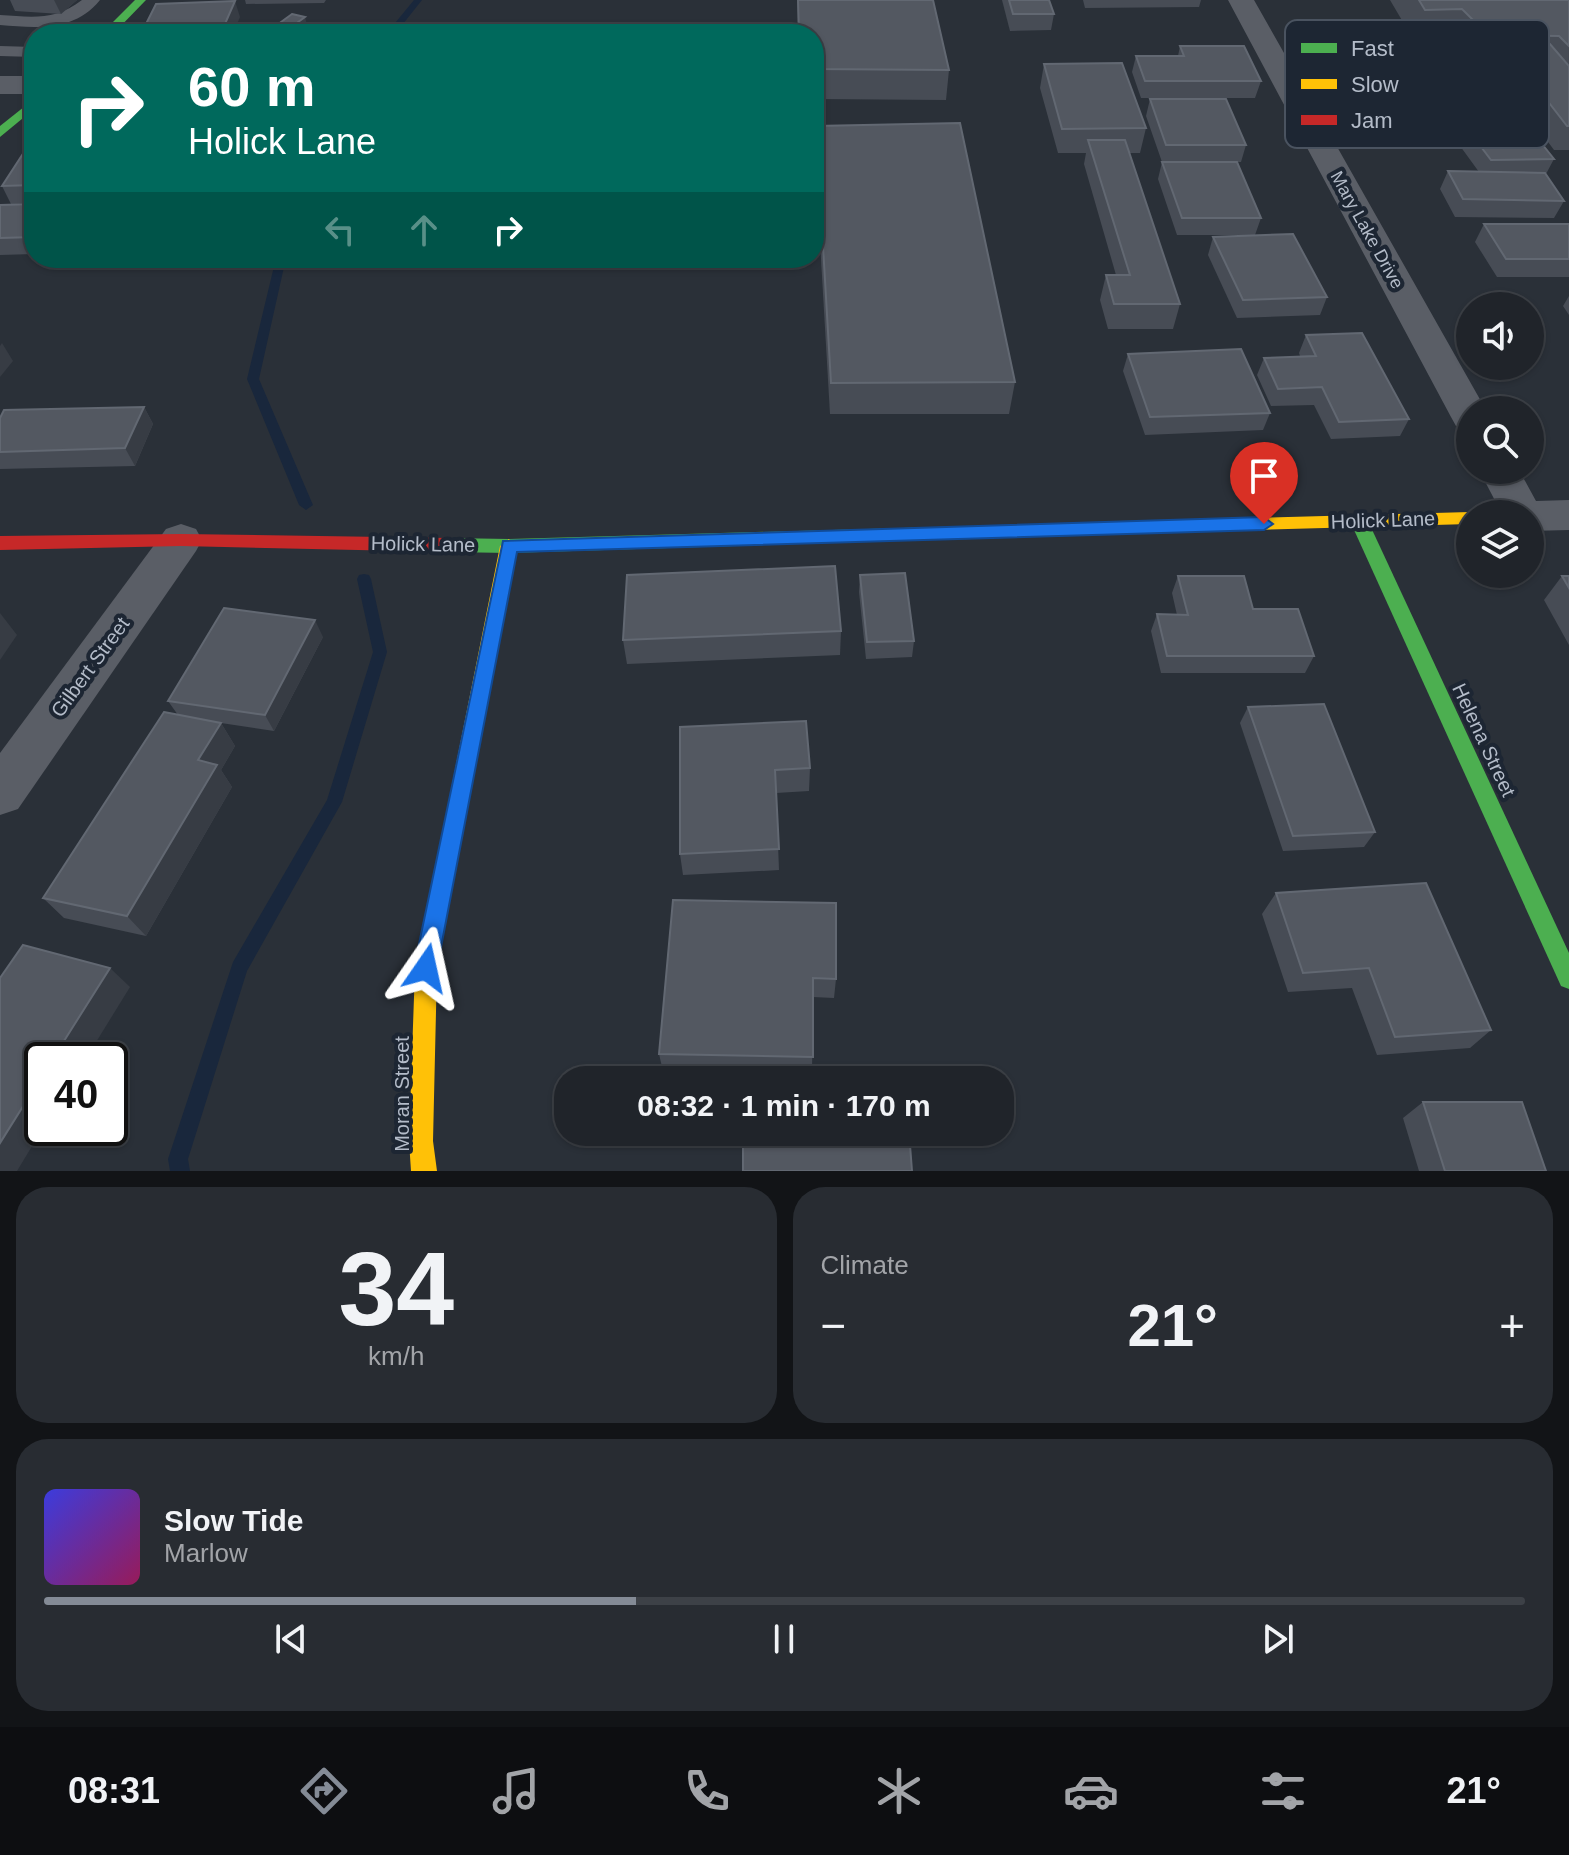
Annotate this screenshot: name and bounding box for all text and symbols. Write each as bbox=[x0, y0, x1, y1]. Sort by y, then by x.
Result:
legend bbox=[1285, 20, 1549, 148]
text: Fast bbox=[1351, 36, 1394, 61]
text: 60 m bbox=[188, 55, 316, 118]
icon: right bbox=[56, 56, 160, 160]
text: Slow bbox=[1351, 72, 1399, 97]
text: Jam bbox=[1351, 108, 1393, 133]
text: Holick Lane bbox=[188, 121, 376, 162]
street label: Mary Lake Drive bbox=[1326, 168, 1408, 292]
icon: left bbox=[318, 208, 362, 252]
icon: ahead bbox=[402, 208, 446, 252]
icon: right bbox=[486, 208, 530, 252]
map controls bbox=[1456, 292, 1544, 588]
button: sound bbox=[1456, 292, 1544, 380]
button: search bbox=[1456, 396, 1544, 484]
pin bbox=[1230, 442, 1298, 524]
icon: arrive bbox=[1242, 454, 1286, 498]
button: layers bbox=[1456, 500, 1544, 588]
street label: Holick Lane bbox=[1330, 507, 1436, 533]
street label: Holick Lane bbox=[371, 532, 475, 556]
street label: Gilbert Street bbox=[46, 613, 134, 721]
street label: Helena Street bbox=[1448, 680, 1520, 800]
position arrow bbox=[384, 926, 468, 1010]
street label: Moran Street bbox=[391, 1036, 413, 1152]
speed limit sign: 40 bbox=[24, 1042, 128, 1146]
text: 08:32 · 1 min · 170 m bbox=[637, 1089, 931, 1122]
text: 34 bbox=[338, 1231, 454, 1347]
text: Climate bbox=[821, 1250, 909, 1280]
text: 21° bbox=[1127, 1292, 1218, 1359]
text: − bbox=[821, 1301, 846, 1350]
text: + bbox=[1499, 1301, 1525, 1350]
text: km/h bbox=[368, 1341, 424, 1371]
text: Slow Tide bbox=[164, 1504, 303, 1537]
text: Marlow bbox=[164, 1538, 248, 1568]
icon: previous bbox=[269, 1617, 313, 1661]
icon: pause bbox=[762, 1617, 806, 1661]
icon: next bbox=[1256, 1617, 1300, 1661]
icon: directions bbox=[296, 1763, 352, 1819]
icon: music bbox=[488, 1763, 544, 1819]
icon: phone bbox=[679, 1763, 735, 1819]
icon: climate bbox=[871, 1763, 927, 1819]
icon: car bbox=[1063, 1763, 1119, 1819]
icon: filters bbox=[1255, 1763, 1311, 1819]
text: 08:31 bbox=[68, 1770, 160, 1811]
text: 21° bbox=[1447, 1770, 1501, 1811]

